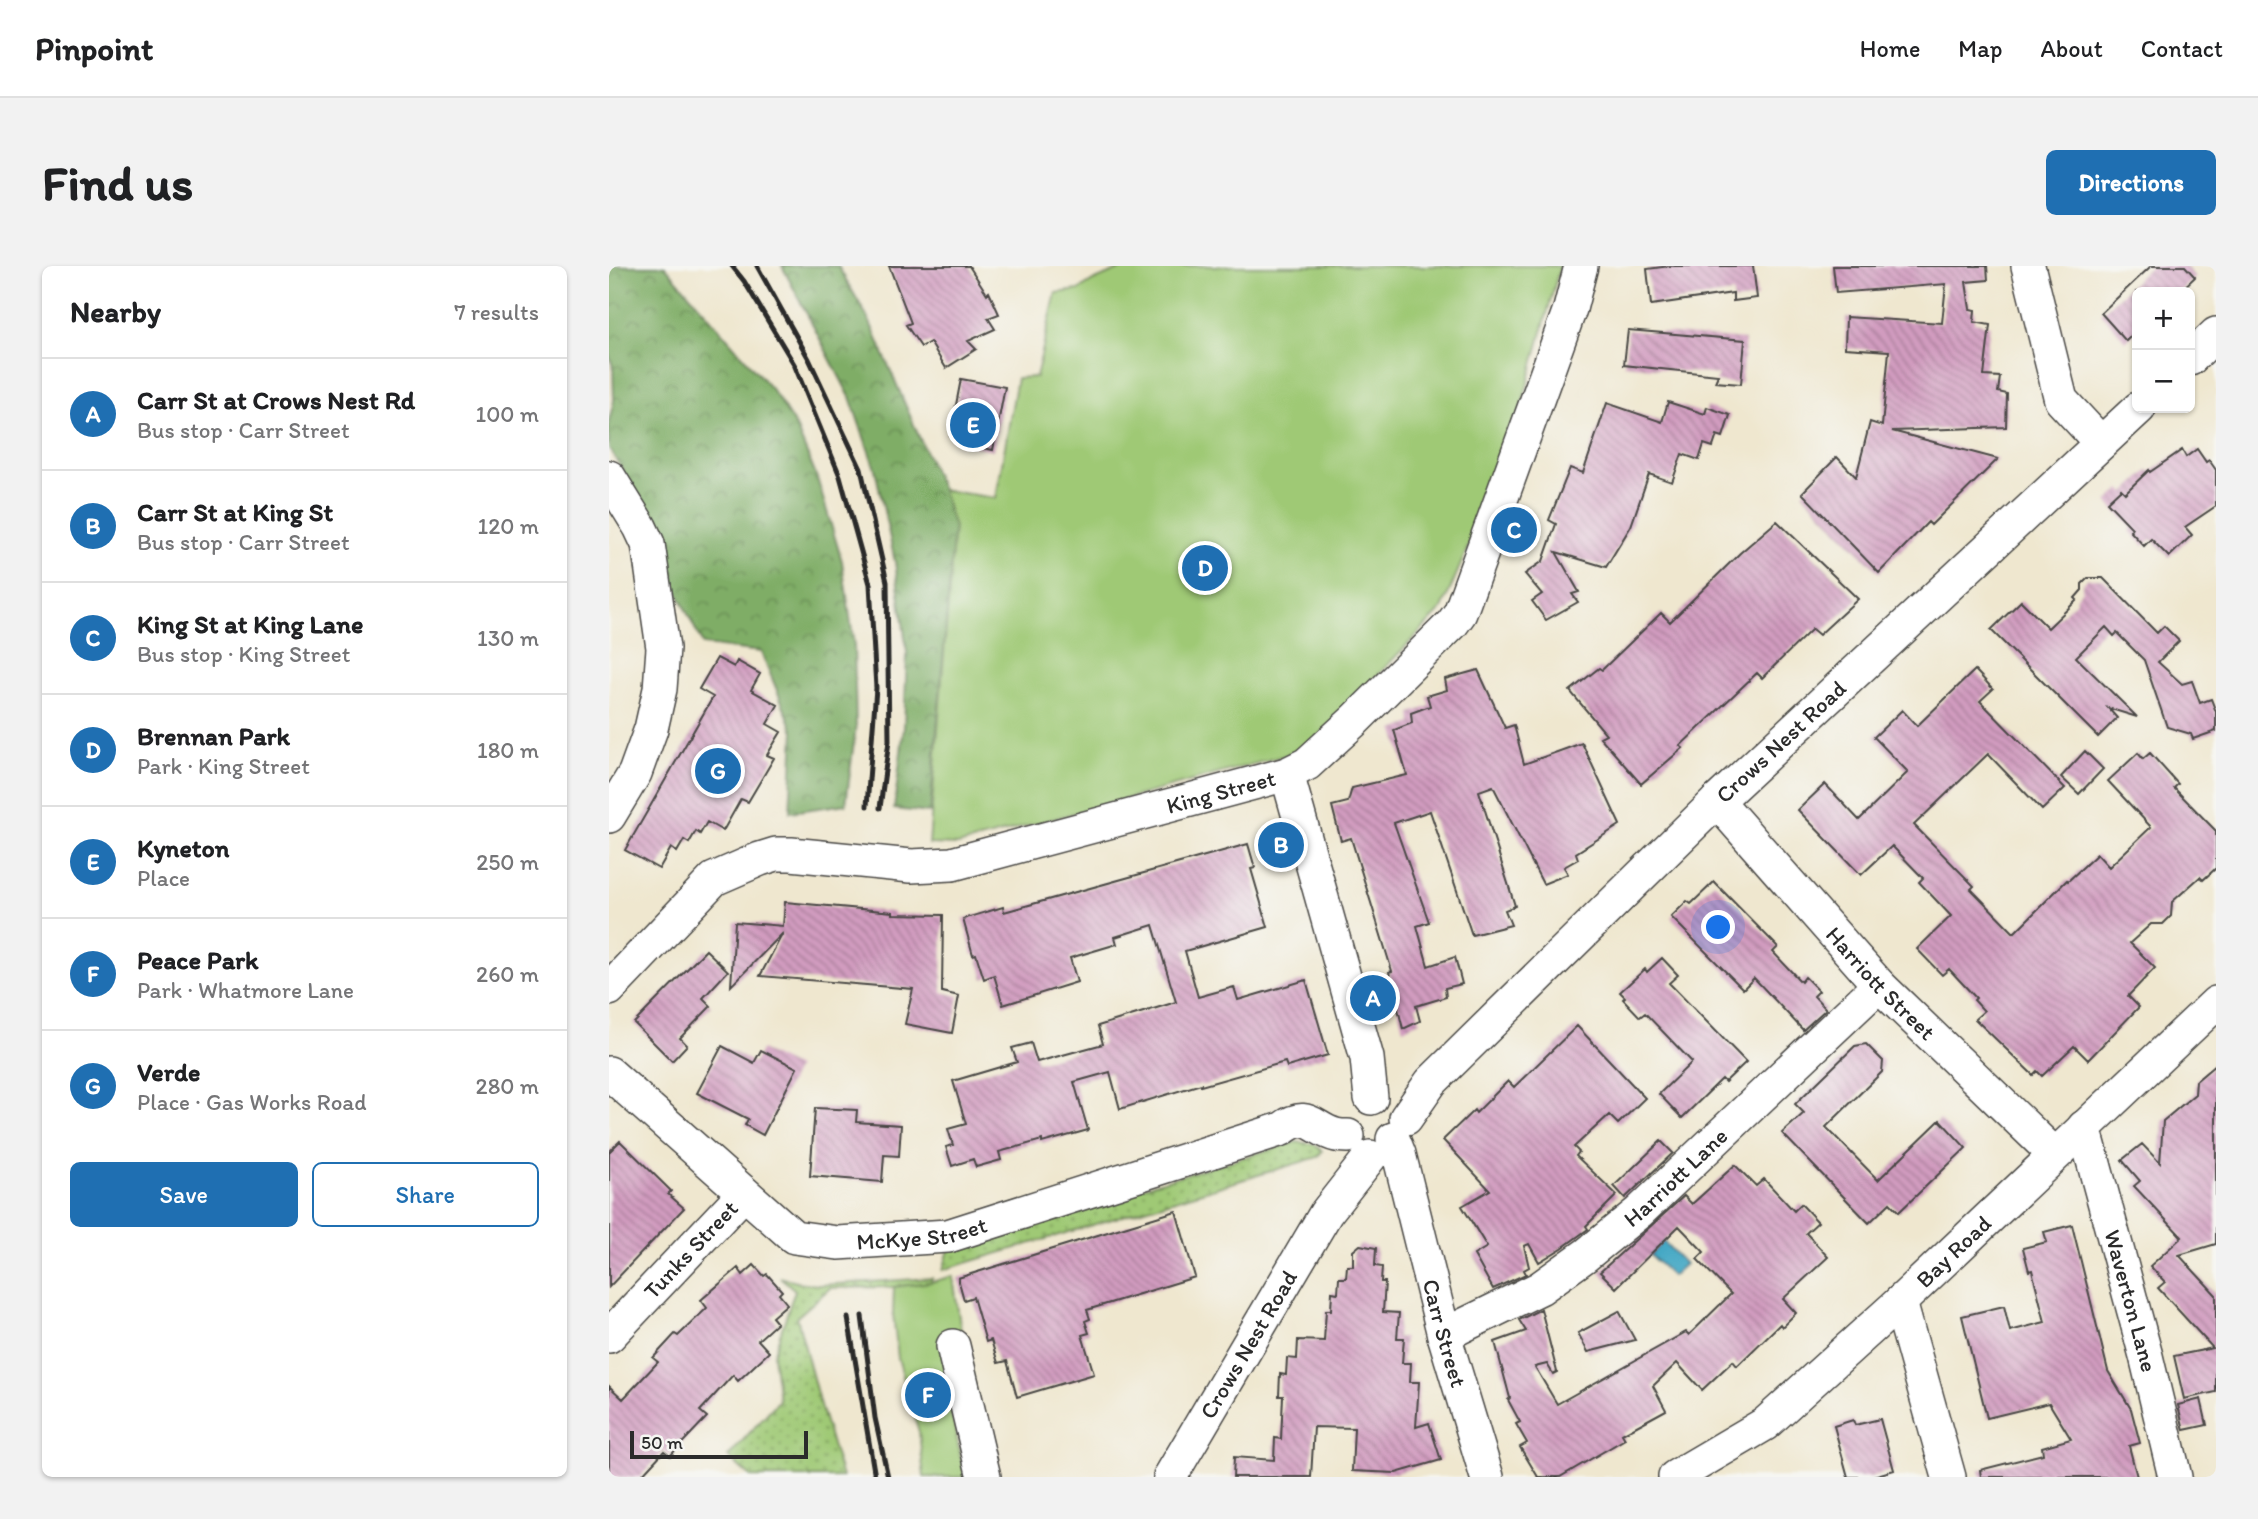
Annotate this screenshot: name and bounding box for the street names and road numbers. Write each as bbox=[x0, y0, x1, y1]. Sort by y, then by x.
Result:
street label: Crows Nest Road bbox=[1710, 674, 1852, 809]
street label: King Street bbox=[1163, 764, 1279, 820]
street label: Harriott Street bbox=[1820, 921, 1941, 1046]
street label: Harriott Lane bbox=[1618, 1122, 1733, 1233]
street label: Tunks Street bbox=[638, 1194, 744, 1305]
street label: Bay Road bbox=[1910, 1209, 1997, 1293]
street label: McKye Street bbox=[856, 1210, 991, 1256]
street label: Waverton Lane bbox=[2098, 1226, 2163, 1375]
street label: Crows Nest Road bbox=[1194, 1265, 1303, 1424]
street label: Carr Street bbox=[1417, 1276, 1473, 1391]

